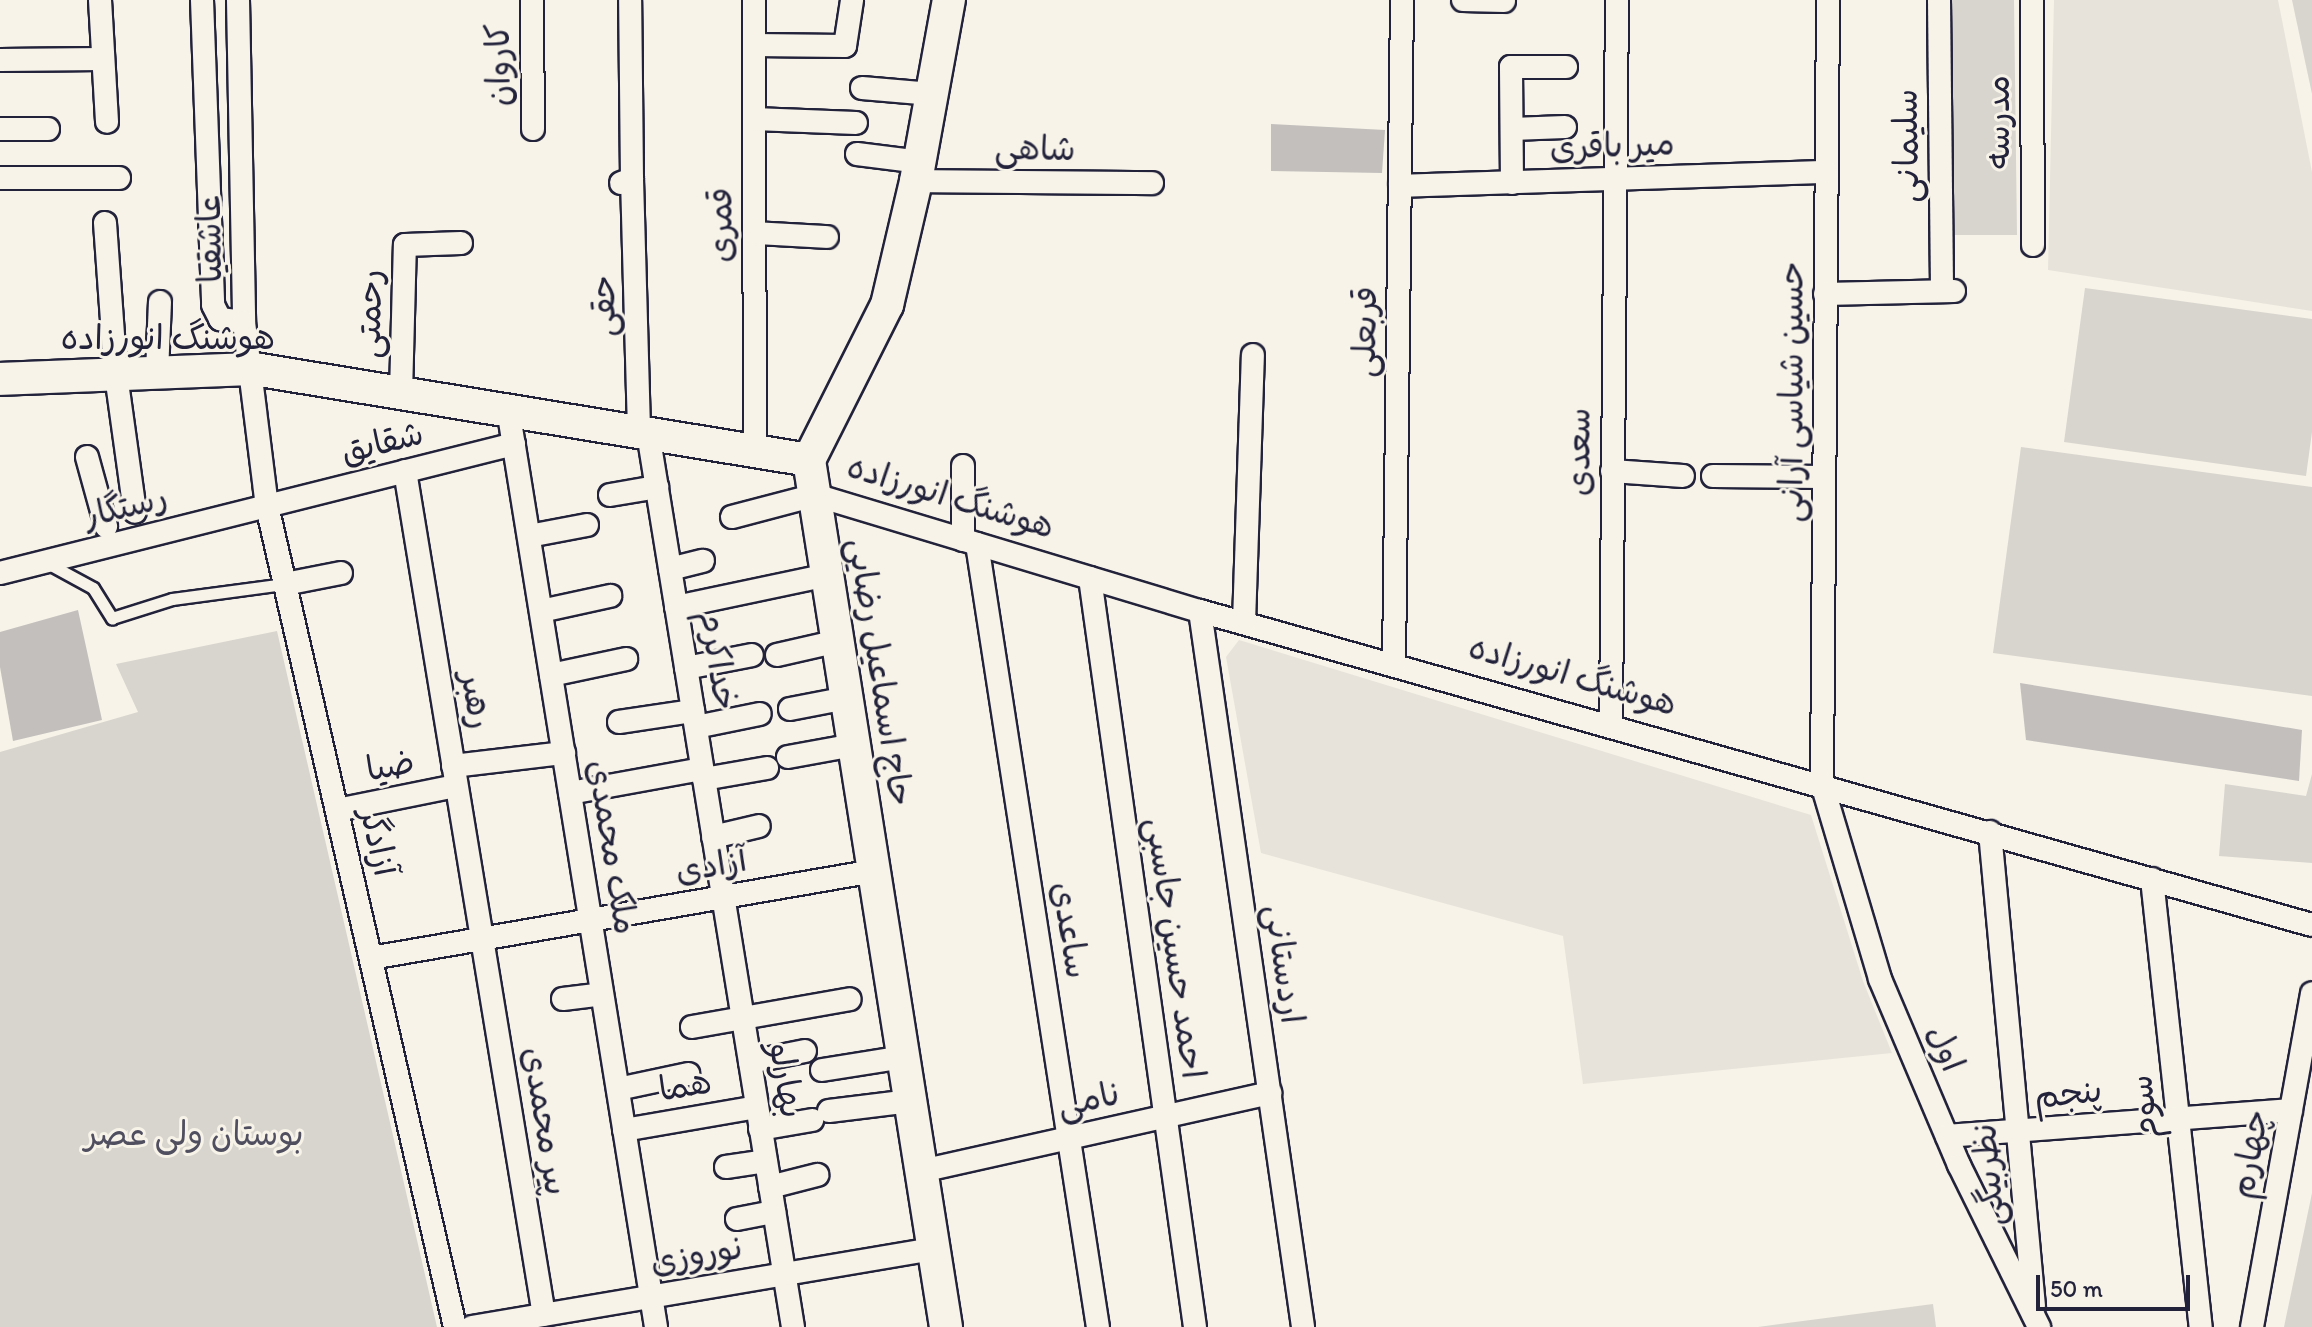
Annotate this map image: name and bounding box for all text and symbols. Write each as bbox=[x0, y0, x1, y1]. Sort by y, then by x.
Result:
street label: کاروان bbox=[477, 23, 519, 107]
street label: مدرسه bbox=[1978, 75, 2018, 169]
street label: سلیمانی bbox=[1885, 89, 1927, 203]
street label: میر باقری bbox=[1549, 122, 1675, 168]
street label: شاهی bbox=[994, 127, 1076, 169]
street label: قمری bbox=[700, 187, 740, 263]
street label: عاشقیا bbox=[188, 194, 230, 284]
street label: حسین شیاسی آرانی bbox=[1771, 261, 1811, 523]
street label: رحمتی bbox=[348, 269, 390, 359]
street label: حقی bbox=[582, 275, 624, 337]
street label: قربعلی bbox=[1343, 286, 1385, 378]
street label: هوشنگ انورزاده bbox=[61, 318, 275, 358]
street label: سعدی bbox=[1558, 408, 1598, 496]
street label: شقایق bbox=[336, 412, 428, 472]
street label: هوشنگ انورزاده bbox=[843, 445, 1059, 547]
street label: رستگار bbox=[79, 476, 171, 536]
street label: حاج اسماعیل رضایی bbox=[840, 535, 922, 809]
street label: خداکرم bbox=[691, 607, 747, 713]
street label: هوشنگ انورزاده bbox=[1464, 626, 1682, 724]
street label: رهبر bbox=[452, 668, 502, 732]
street label: ضیا bbox=[362, 740, 418, 790]
street label: ملک محمدی bbox=[579, 757, 647, 937]
street label: آزادگر bbox=[351, 804, 407, 880]
street label: احمد حسین جاسبی bbox=[1137, 815, 1215, 1081]
street label: آزادی bbox=[672, 839, 750, 891]
street label: ساعدی bbox=[1043, 879, 1099, 981]
street label: اردستانی bbox=[1256, 902, 1314, 1026]
street label: اول bbox=[1918, 1018, 1974, 1078]
street label: بهارلو bbox=[761, 1039, 813, 1121]
street label: پیر محمدی bbox=[514, 1044, 578, 1198]
street label: هما bbox=[655, 1060, 715, 1110]
street label: پنجم bbox=[2032, 1069, 2104, 1117]
street label: نامی bbox=[1053, 1072, 1123, 1126]
street label: سوم bbox=[2119, 1073, 2167, 1141]
street label: چهارم bbox=[2221, 1106, 2277, 1202]
park label: بوستان ولی عصر bbox=[84, 1114, 304, 1154]
street label: نظربیگی bbox=[1963, 1122, 2013, 1228]
street label: نوروزی bbox=[647, 1226, 747, 1282]
scale bar bbox=[2040, 1259, 2194, 1309]
text: 50 m bbox=[2050, 1274, 2103, 1303]

